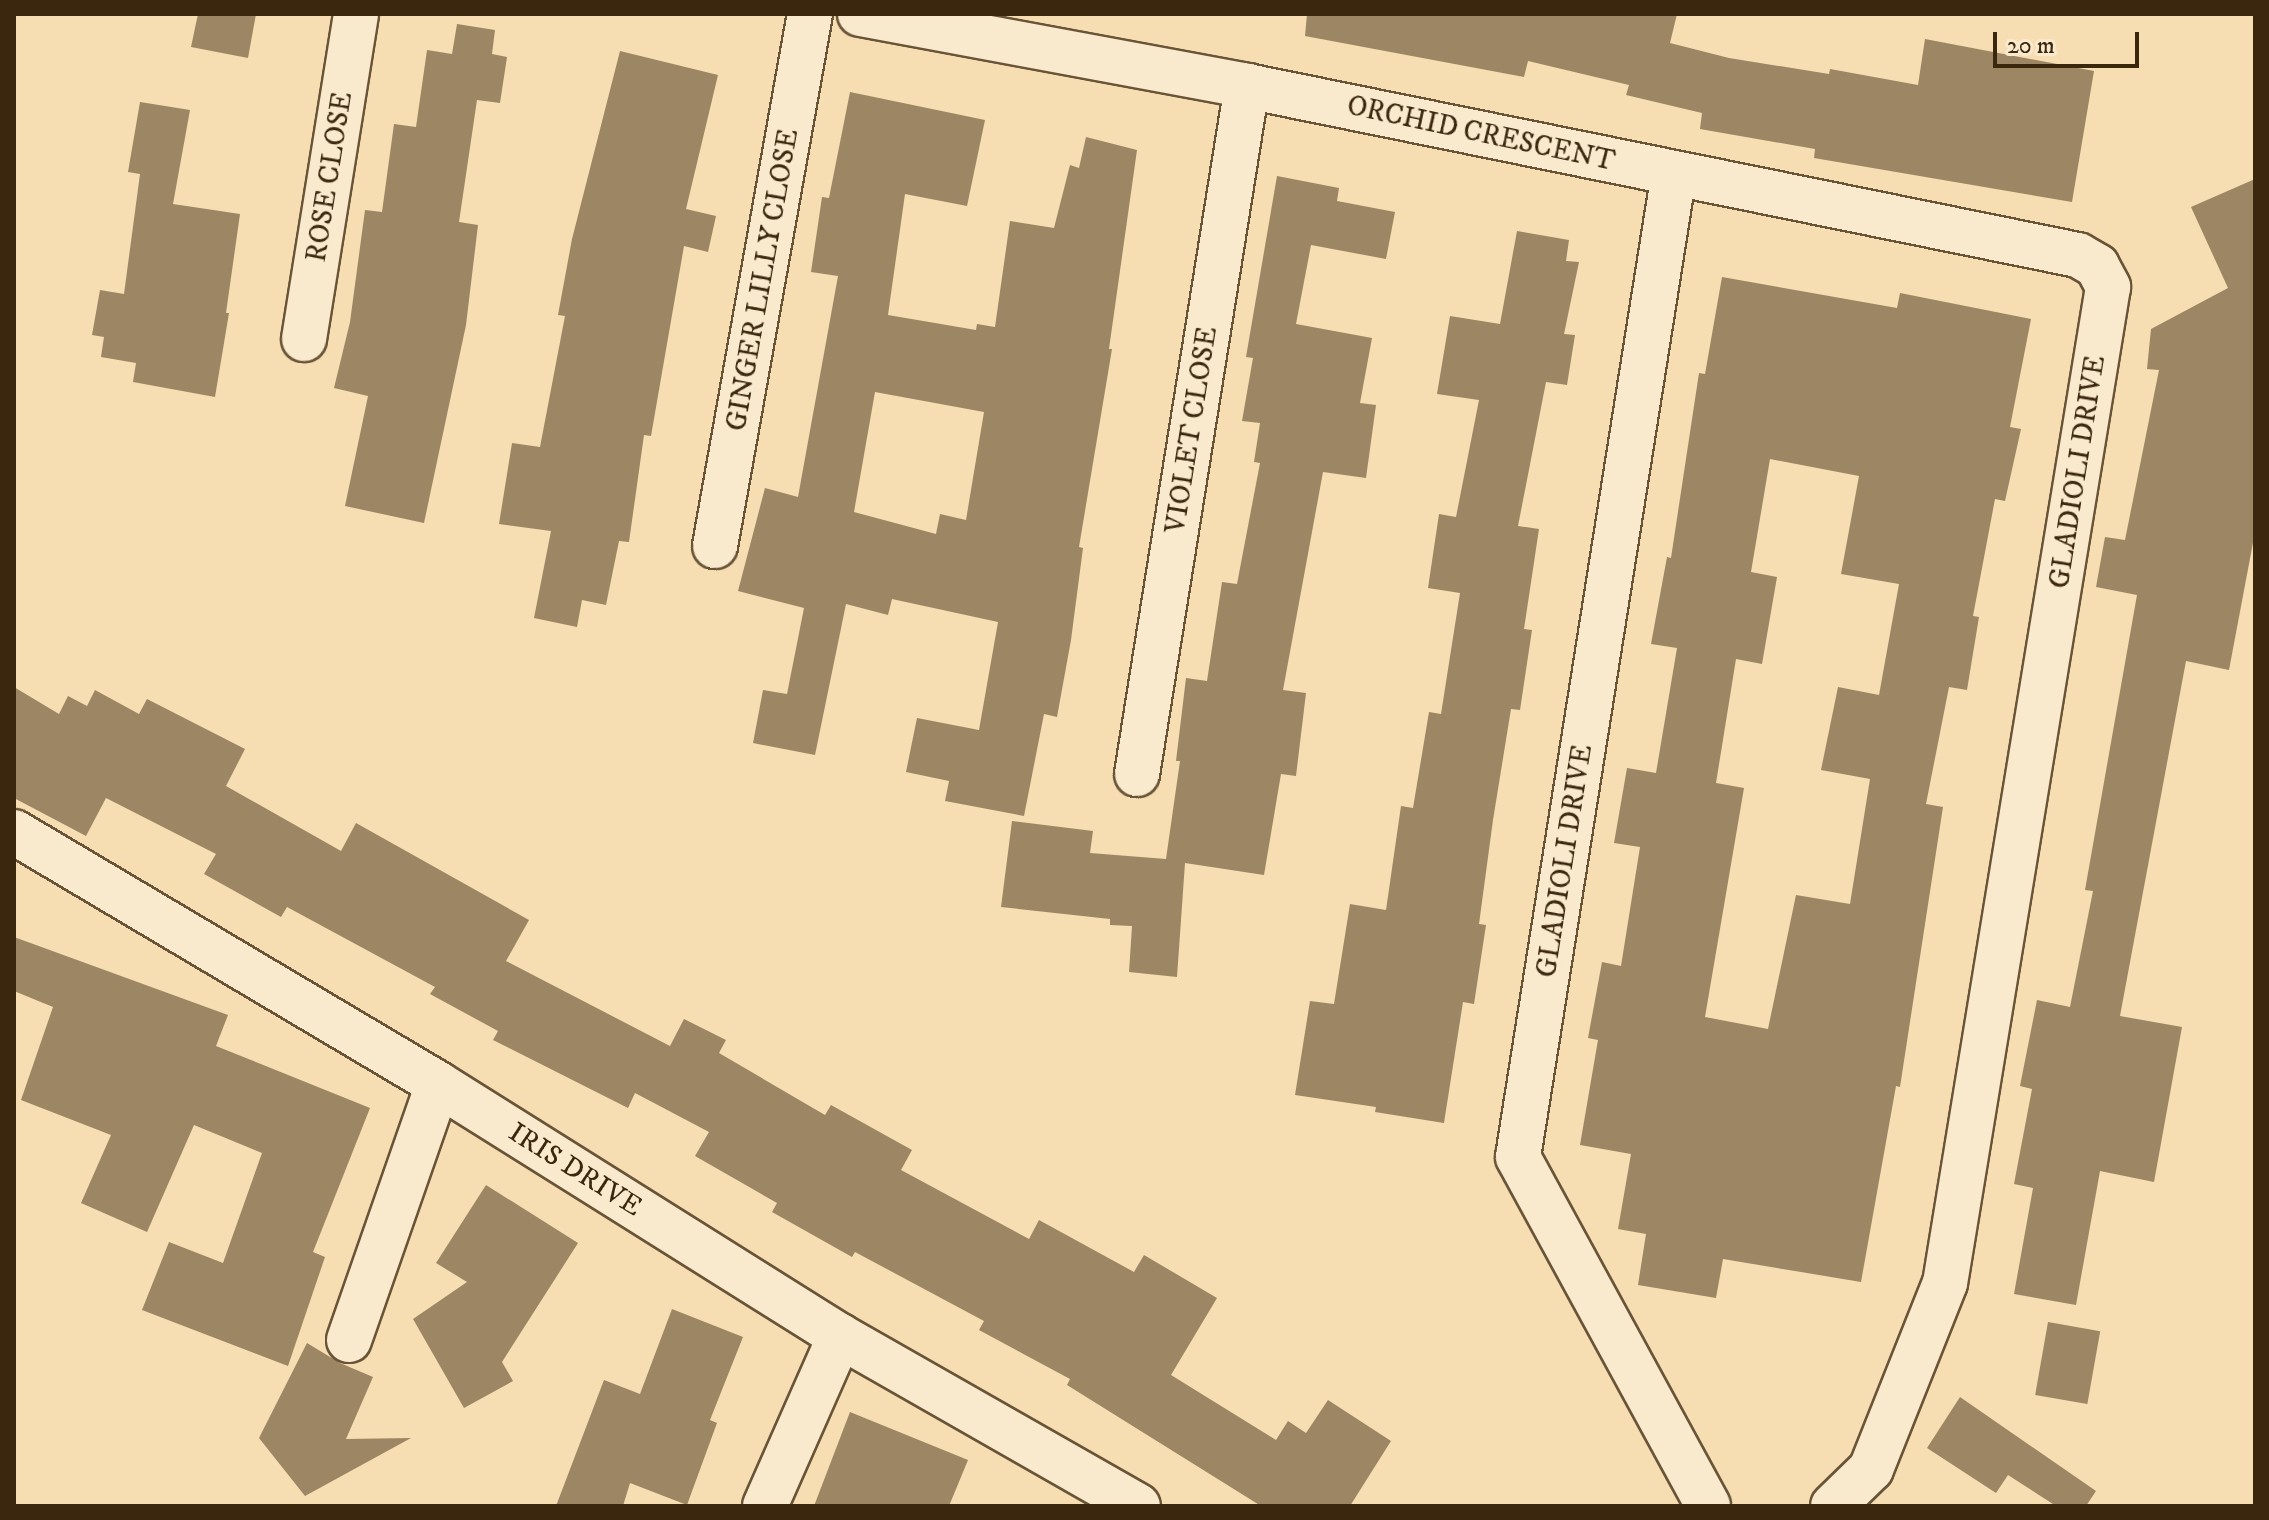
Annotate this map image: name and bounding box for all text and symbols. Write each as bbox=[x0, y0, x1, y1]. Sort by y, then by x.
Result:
scale bar bbox=[1997, 16, 2143, 66]
text: 20 m bbox=[2007, 31, 2055, 61]
street label: ROSE CLOSE bbox=[300, 89, 360, 265]
street label: ORCHID CRESCENT bbox=[1344, 89, 1618, 179]
street label: GINGER LILLY CLOSE bbox=[720, 126, 806, 434]
street label: VIOLET CLOSE bbox=[1159, 324, 1225, 536]
street label: GLADIOLI DRIVE bbox=[2043, 353, 2113, 591]
street label: GLADIOLI DRIVE bbox=[1530, 742, 1600, 980]
street label: IRIS DRIVE bbox=[502, 1116, 648, 1224]

